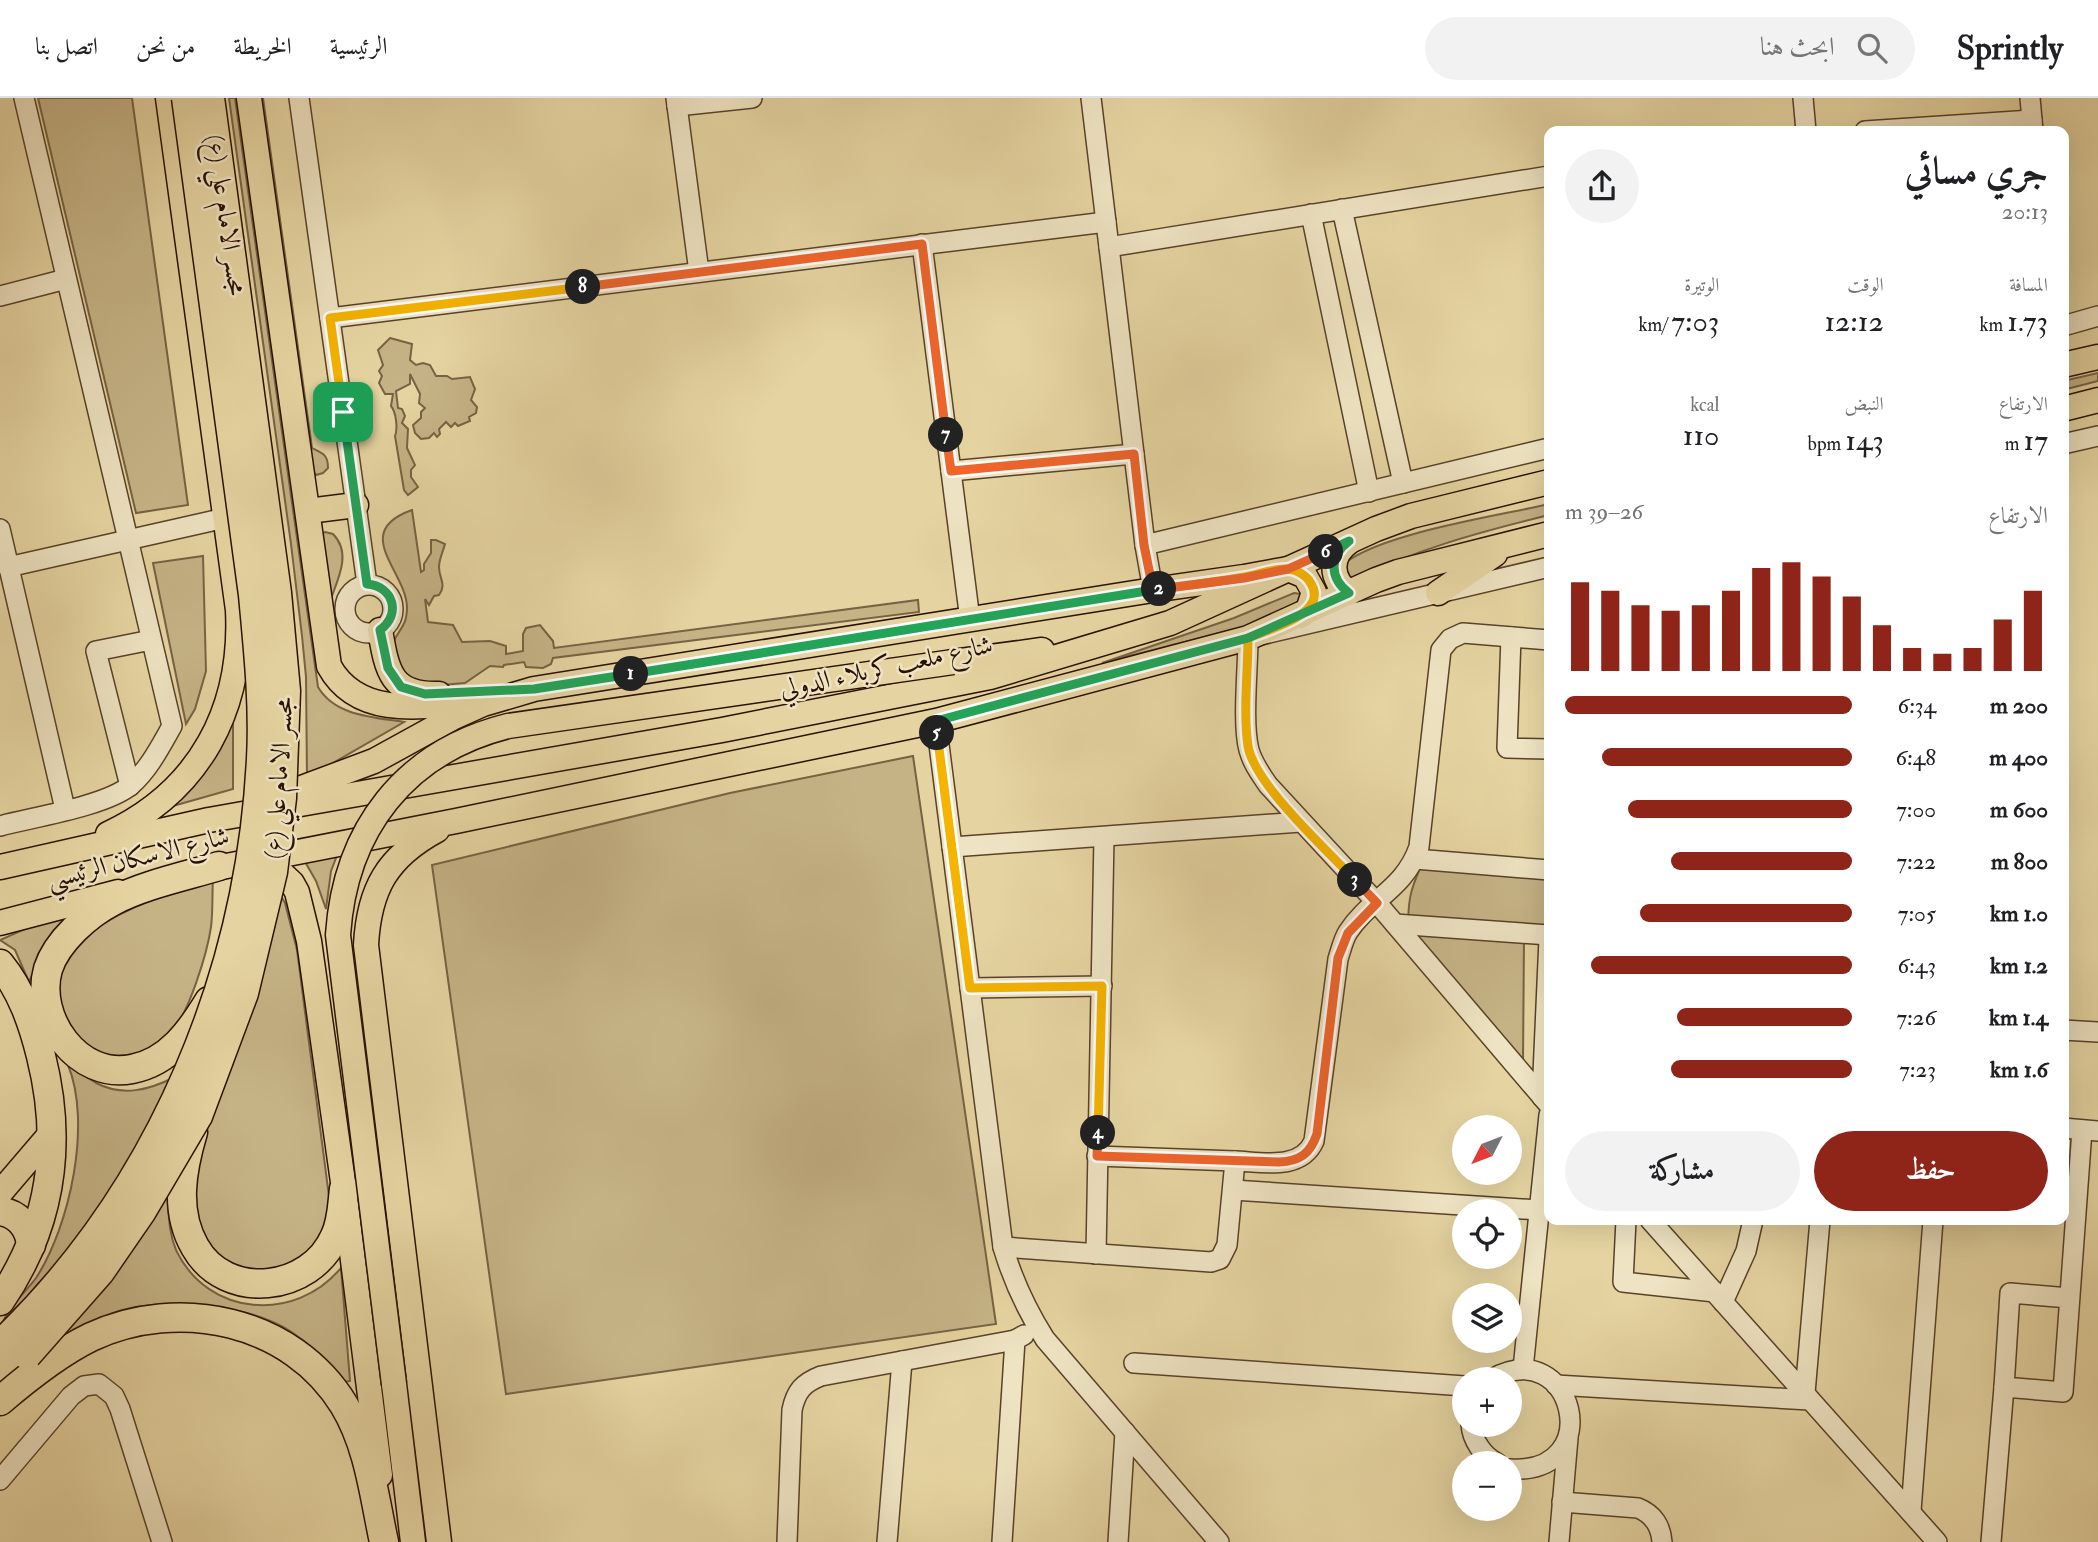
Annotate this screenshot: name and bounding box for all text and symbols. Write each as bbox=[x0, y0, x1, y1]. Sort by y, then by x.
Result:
search box bbox=[1425, 17, 1915, 80]
text: Sprintly bbox=[1957, 28, 2063, 69]
icon: search bbox=[1853, 29, 1891, 67]
text: اتصل بنا bbox=[35, 31, 98, 62]
text: من نحن bbox=[136, 31, 195, 62]
text: الخريطة bbox=[233, 31, 292, 62]
text: الرئيسية bbox=[330, 31, 387, 62]
text: ابحث هنا bbox=[1760, 31, 1835, 63]
street label: مجسر الامام علي (ع) bbox=[191, 132, 253, 299]
text: جري مسائي bbox=[1905, 147, 2048, 195]
button: share bbox=[1565, 149, 1639, 223]
text: 20:13 bbox=[2002, 197, 2048, 226]
pin: 8 bbox=[566, 270, 600, 304]
text: الوتيرة bbox=[1684, 273, 1719, 297]
text: الوقت bbox=[1847, 273, 1884, 297]
text: المسافة bbox=[2009, 273, 2048, 297]
text: 8 bbox=[578, 274, 587, 298]
text: 7:03 bbox=[1671, 303, 1719, 340]
text: 12:12 bbox=[1824, 303, 1884, 340]
text: 1.73 bbox=[2007, 303, 2048, 340]
text: /km bbox=[1639, 313, 1671, 337]
text: km bbox=[1980, 313, 2007, 337]
pin bbox=[313, 382, 373, 442]
text: النبض bbox=[1845, 392, 1884, 416]
text: الارتفاع bbox=[1999, 392, 2048, 416]
icon: arrive bbox=[324, 393, 362, 431]
text: kcal bbox=[1690, 393, 1719, 417]
text: 110 bbox=[1683, 417, 1719, 454]
pin: 7 bbox=[928, 418, 964, 452]
text: 7 bbox=[941, 422, 950, 446]
text: 143 bbox=[1845, 422, 1884, 459]
text: 17 bbox=[2024, 422, 2048, 459]
text: bpm bbox=[1808, 432, 1845, 456]
text: m bbox=[2005, 432, 2024, 456]
text: 26–39 m bbox=[1565, 497, 1643, 526]
text: الارتفاع bbox=[1988, 501, 2048, 530]
pin: 6 bbox=[1308, 534, 1344, 570]
text: 6 bbox=[1321, 539, 1330, 563]
pin: 2 bbox=[1142, 572, 1176, 606]
text: 2 bbox=[1154, 576, 1163, 600]
street label: شارع ملعب كربلاء الدولي bbox=[776, 629, 997, 710]
pin: 1 bbox=[614, 656, 648, 692]
text: 1 bbox=[627, 661, 634, 685]
text: 6:34 bbox=[1898, 691, 1936, 720]
text: 200 m bbox=[1990, 691, 2048, 720]
street label: مجسر الامام علي (ع) bbox=[257, 696, 309, 861]
pin: 5 bbox=[920, 716, 954, 750]
text: 5 bbox=[932, 720, 941, 744]
text: 6:48 bbox=[1896, 743, 1936, 772]
text: 400 m bbox=[1989, 743, 2048, 772]
text: 7:00 bbox=[1896, 795, 1936, 824]
text: 600 m bbox=[1990, 795, 2048, 824]
street label: شارع الاسكان الرئيسي bbox=[43, 820, 234, 903]
text: 7:22 bbox=[1896, 847, 1936, 876]
text: 800 m bbox=[1991, 847, 2048, 876]
pin: 3 bbox=[1338, 862, 1372, 898]
text: 3 bbox=[1351, 867, 1358, 891]
text: 7:05 bbox=[1898, 899, 1936, 928]
text: 1.0 km bbox=[1990, 899, 2048, 928]
text: 6:43 bbox=[1897, 951, 1936, 980]
text: 1.2 km bbox=[1990, 951, 2048, 980]
text: 7:26 bbox=[1897, 1003, 1936, 1032]
text: 1.4 km bbox=[1989, 1003, 2048, 1032]
text: 7:23 bbox=[1899, 1055, 1936, 1084]
text: 1.6 km bbox=[1990, 1055, 2048, 1084]
north arrow bbox=[1452, 1115, 1522, 1185]
map controls bbox=[1452, 1115, 1522, 1521]
pin: 4 bbox=[1080, 1116, 1116, 1150]
text: 4 bbox=[1092, 1120, 1103, 1144]
button: مشاركة bbox=[1565, 1131, 1800, 1211]
button: حفظ bbox=[1814, 1131, 2048, 1211]
button: locate bbox=[1452, 1199, 1522, 1269]
button: layers bbox=[1452, 1283, 1522, 1353]
button: + bbox=[1452, 1367, 1522, 1437]
button: − bbox=[1452, 1451, 1522, 1521]

